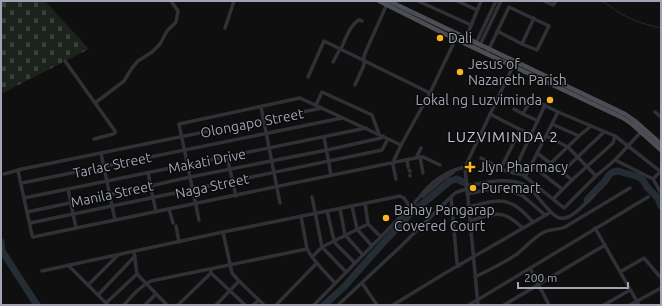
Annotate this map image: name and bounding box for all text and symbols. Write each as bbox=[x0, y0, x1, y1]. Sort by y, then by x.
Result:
place label: Dali bbox=[448, 30, 472, 46]
marker: Dali bbox=[435, 33, 445, 43]
place label: Jesus of Nazareth Parish bbox=[468, 56, 567, 88]
marker: Jesus of Nazareth Parish bbox=[455, 67, 465, 77]
place label: Lokal ng Luzviminda bbox=[416, 92, 542, 108]
marker: Lokal ng Luzviminda bbox=[545, 95, 555, 105]
street label: Olongapo Street bbox=[199, 105, 305, 141]
district label: LUZVIMINDA 2 bbox=[447, 128, 559, 145]
street label: Makati Drive bbox=[167, 146, 247, 176]
street label: Tarlac Street bbox=[71, 149, 153, 181]
place label: Jlyn Pharmacy bbox=[478, 159, 568, 175]
marker: Jlyn Pharmacy bbox=[465, 162, 475, 172]
street label: Naga Street bbox=[174, 170, 251, 202]
street label: Manila Street bbox=[69, 177, 155, 211]
place label: Puremart bbox=[481, 180, 541, 196]
marker: Puremart bbox=[468, 183, 478, 193]
place label: Bahay Pangarap Covered Court bbox=[394, 202, 495, 234]
marker: Bahay Pangarap Covered Court bbox=[381, 213, 391, 223]
scale bar bbox=[518, 264, 628, 290]
text: 200 m bbox=[524, 271, 557, 284]

